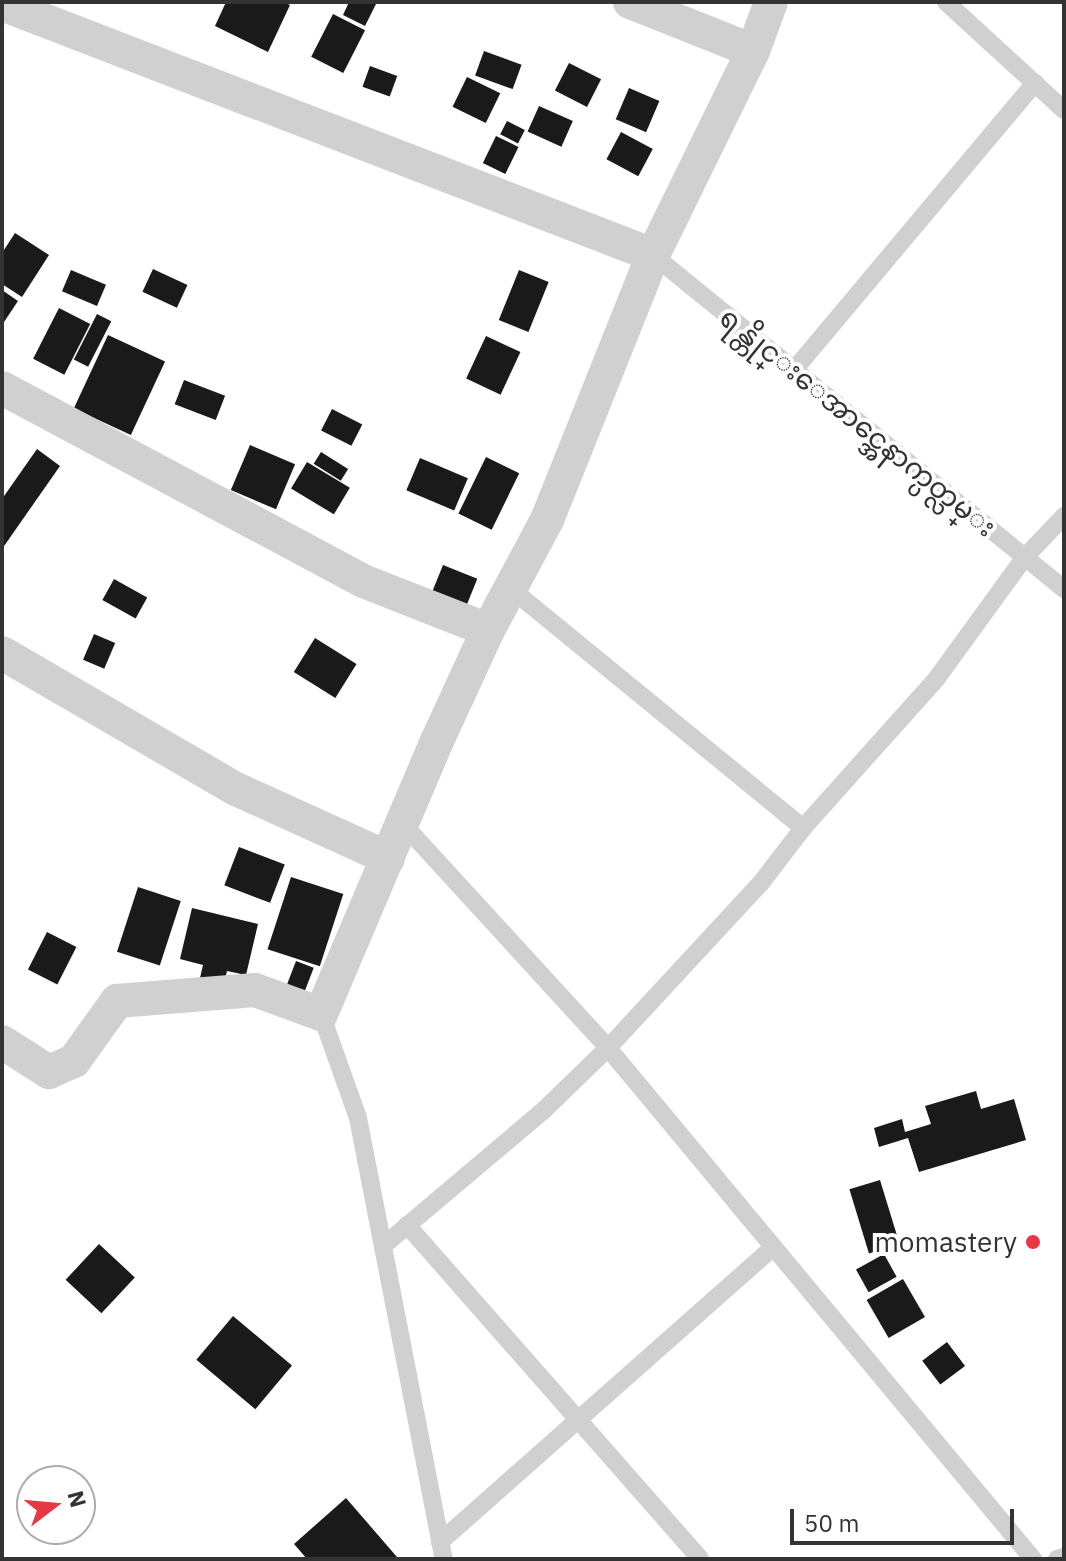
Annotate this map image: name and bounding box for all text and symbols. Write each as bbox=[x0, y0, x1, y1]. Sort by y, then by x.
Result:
street label: ရန္တိုင္းေအာင္အေနာက္ပတ္လမ္း bbox=[713, 300, 1003, 544]
place label: momastery bbox=[874, 1225, 1017, 1259]
marker: momastery bbox=[1024, 1233, 1042, 1251]
north arrow bbox=[16, 1465, 96, 1545]
text: N bbox=[61, 1487, 94, 1510]
scale bar bbox=[794, 1493, 1018, 1543]
text: 50 m bbox=[804, 1507, 859, 1539]

